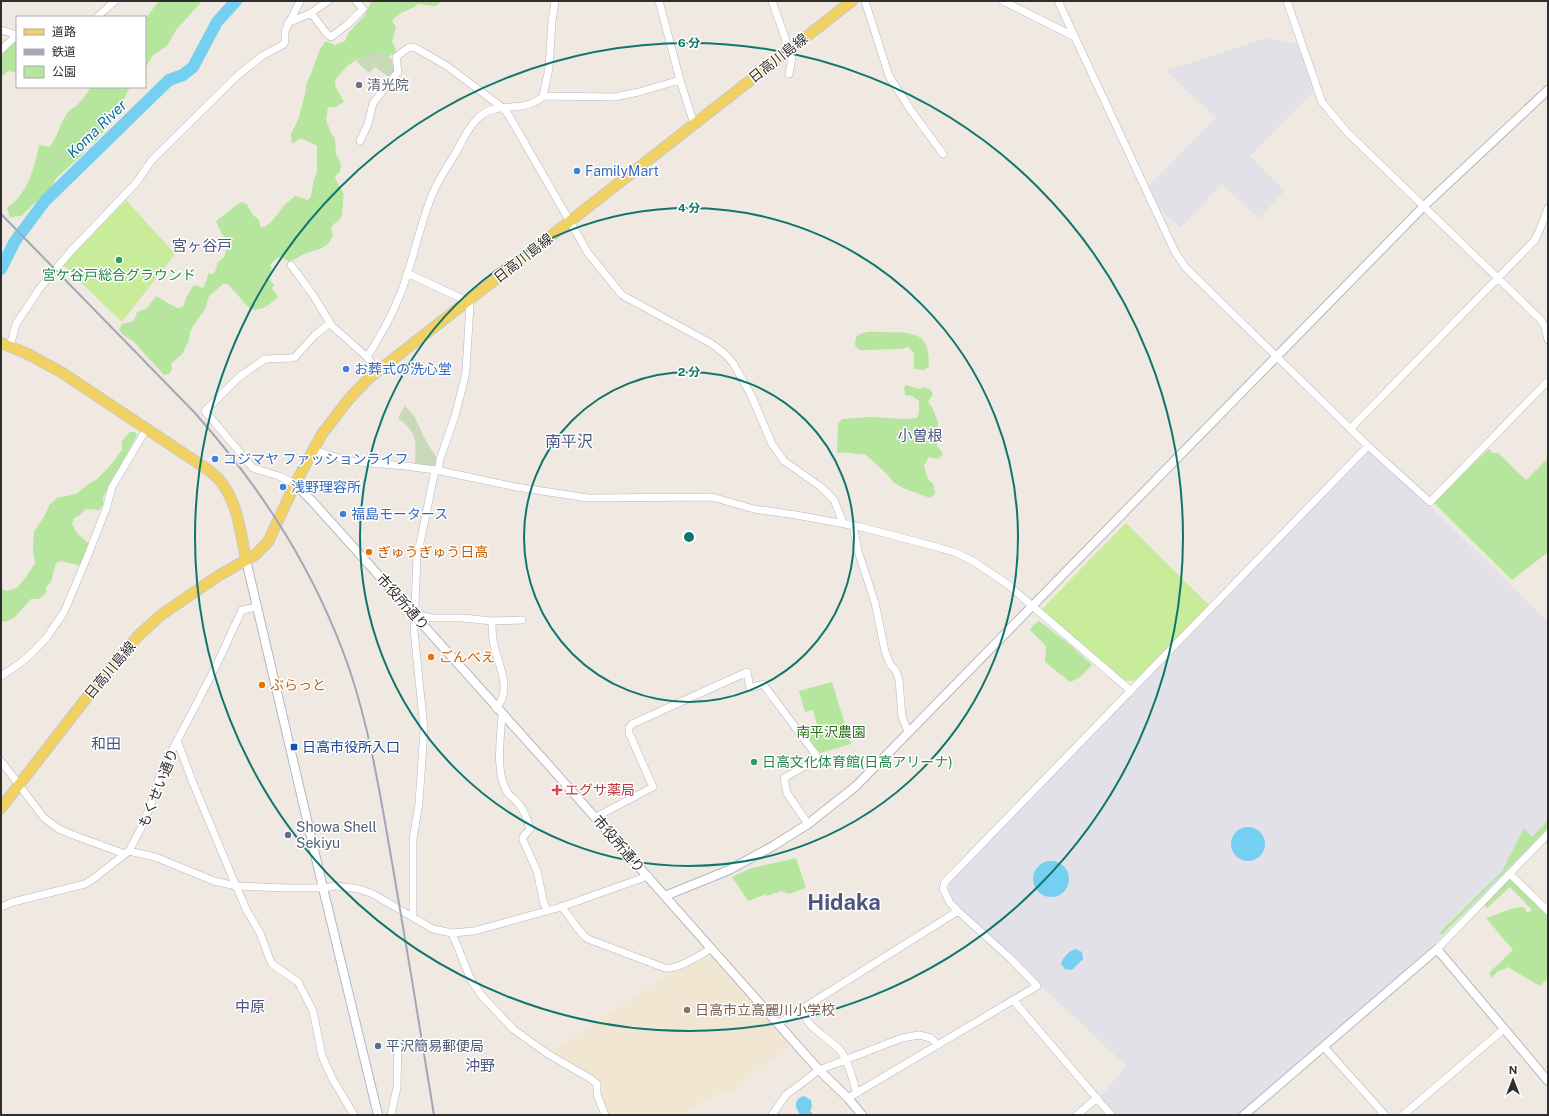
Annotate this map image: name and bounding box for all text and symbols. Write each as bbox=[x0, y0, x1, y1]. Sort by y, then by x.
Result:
legend bbox=[16, 16, 146, 88]
text: 道路 bbox=[52, 25, 76, 39]
street label: 日高川島線 bbox=[745, 30, 811, 86]
text: 6 分 bbox=[678, 36, 700, 50]
text: 鉄道 bbox=[52, 45, 76, 59]
text: 公園 bbox=[52, 65, 76, 79]
place label: 清光院 bbox=[367, 77, 409, 93]
marker: 清光院 bbox=[354, 80, 364, 90]
water label: Koma River bbox=[63, 96, 130, 161]
place label: FamilyMart bbox=[585, 163, 659, 179]
marker: FamilyMart bbox=[572, 166, 582, 176]
text: 4 分 bbox=[678, 201, 700, 215]
street label: 日高川島線 bbox=[490, 230, 556, 286]
district label: 宮ヶ谷戸 bbox=[172, 237, 232, 254]
marker: 宮ケ谷戸総合グラウンド bbox=[114, 255, 124, 265]
place label: 宮ケ谷戸総合グラウンド bbox=[42, 267, 196, 283]
place label: お葬式の洗心堂 bbox=[354, 361, 452, 377]
marker: お葬式の洗心堂 bbox=[341, 364, 351, 374]
text: 2 分 bbox=[678, 365, 700, 379]
district label: 小曽根 bbox=[897, 427, 943, 444]
district label: 南平沢 bbox=[545, 432, 593, 451]
place label: コジマヤ ファッションライフ bbox=[223, 451, 408, 467]
marker: コジマヤ ファッションライフ bbox=[210, 454, 220, 464]
place label: 浅野理容所 bbox=[291, 479, 361, 495]
marker: 浅野理容所 bbox=[278, 482, 288, 492]
place label: 福島モータース bbox=[351, 506, 448, 522]
marker: 福島モータース bbox=[338, 509, 348, 519]
centre of rings bbox=[682, 530, 696, 544]
place label: ぎゅうぎゅう日高 bbox=[377, 544, 488, 560]
marker: ぎゅうぎゅう日高 bbox=[364, 547, 374, 557]
street label: 市役所通り bbox=[374, 571, 432, 633]
street label: 日高川島線 bbox=[81, 638, 139, 702]
place label: ごんべえ bbox=[439, 649, 495, 665]
marker: ごんべえ bbox=[426, 652, 436, 662]
place label: ぶらっと bbox=[270, 677, 326, 693]
marker: ぶらっと bbox=[257, 680, 267, 690]
park label: 南平沢農園 bbox=[796, 724, 866, 740]
district label: 和田 bbox=[91, 735, 121, 752]
place label: 日高市役所入口 bbox=[302, 739, 400, 755]
marker: 日高市役所入口 bbox=[289, 742, 299, 752]
street label: もくせい通り bbox=[135, 746, 181, 830]
place label: 日高文化体育館(日高アリーナ) bbox=[762, 754, 953, 770]
marker: 日高文化体育館(日高アリーナ) bbox=[749, 757, 759, 767]
place label: エグサ薬局 bbox=[565, 782, 635, 798]
marker: エグサ薬局 bbox=[552, 785, 562, 795]
street label: 市役所通り bbox=[590, 812, 648, 876]
place label: Showa Shell Sekiyu bbox=[296, 819, 377, 851]
marker: Showa Shell Sekiyu bbox=[283, 830, 293, 840]
district label: Hidaka bbox=[807, 889, 881, 915]
district label: 中原 bbox=[235, 998, 265, 1015]
place label: 日高市立高麗川小学校 bbox=[695, 1002, 835, 1018]
marker: 日高市立高麗川小学校 bbox=[682, 1005, 692, 1015]
place label: 平沢簡易郵便局 bbox=[386, 1038, 484, 1054]
marker: 平沢簡易郵便局 bbox=[373, 1041, 383, 1051]
district label: 沖野 bbox=[465, 1057, 495, 1074]
north arrow bbox=[1493, 1060, 1533, 1100]
text: N bbox=[1509, 1064, 1517, 1076]

